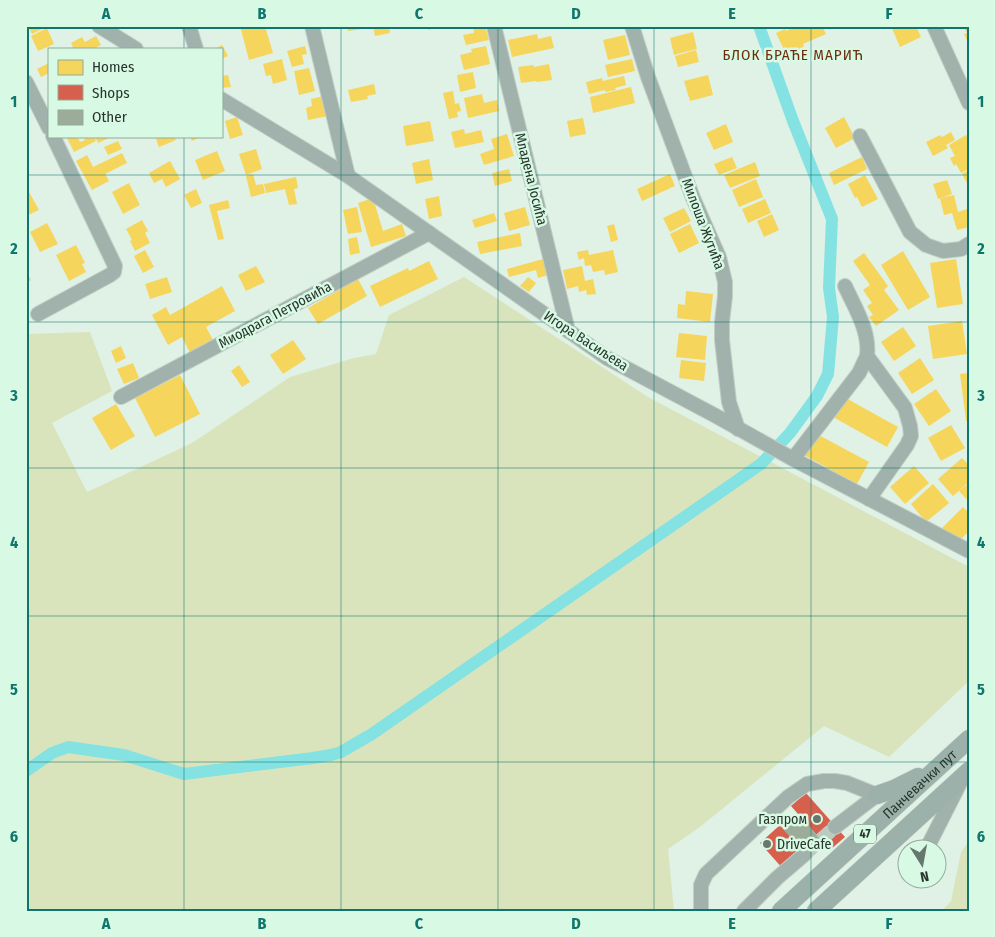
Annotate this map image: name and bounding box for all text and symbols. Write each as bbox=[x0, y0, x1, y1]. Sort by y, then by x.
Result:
text: A bbox=[101, 4, 111, 23]
text: B bbox=[258, 4, 267, 23]
text: C bbox=[415, 4, 424, 23]
text: D bbox=[571, 4, 581, 23]
text: E bbox=[728, 4, 736, 23]
text: F bbox=[885, 4, 893, 23]
district label: БЛОК БРАЋЕ МАРИЋ bbox=[723, 46, 864, 64]
legend bbox=[48, 48, 222, 138]
text: Homes bbox=[92, 58, 134, 76]
text: Shops bbox=[92, 84, 130, 102]
text: 1 bbox=[11, 92, 17, 111]
text: 1 bbox=[978, 92, 984, 111]
text: Other bbox=[92, 108, 128, 126]
street label: Младена Јосића bbox=[511, 131, 551, 227]
street label: Милоша Жутића bbox=[678, 176, 728, 272]
text: 2 bbox=[9, 239, 18, 258]
text: 2 bbox=[976, 239, 985, 258]
street label: Миодрага Петровића bbox=[216, 278, 334, 352]
street label: Игора Васиљева bbox=[541, 307, 631, 375]
text: 3 bbox=[9, 386, 18, 405]
text: 3 bbox=[976, 386, 985, 405]
text: 4 bbox=[10, 533, 18, 552]
text: 4 bbox=[977, 533, 985, 552]
text: 5 bbox=[10, 680, 18, 699]
text: 5 bbox=[977, 680, 985, 699]
street label: Панчевачки пут bbox=[879, 746, 960, 822]
place label: Газпром bbox=[758, 811, 807, 828]
marker: Газпром bbox=[811, 813, 823, 825]
road number: 47 bbox=[854, 824, 876, 844]
text: 6 bbox=[10, 827, 18, 846]
text: 6 bbox=[977, 827, 985, 846]
place label: DriveCafe bbox=[777, 836, 832, 853]
marker: DriveCafe bbox=[761, 838, 773, 850]
north arrow bbox=[898, 840, 948, 890]
text: N bbox=[919, 867, 930, 885]
text: A bbox=[101, 914, 111, 933]
text: B bbox=[258, 914, 267, 933]
text: C bbox=[415, 914, 424, 933]
text: D bbox=[571, 914, 581, 933]
text: E bbox=[728, 914, 736, 933]
text: F bbox=[885, 914, 893, 933]

